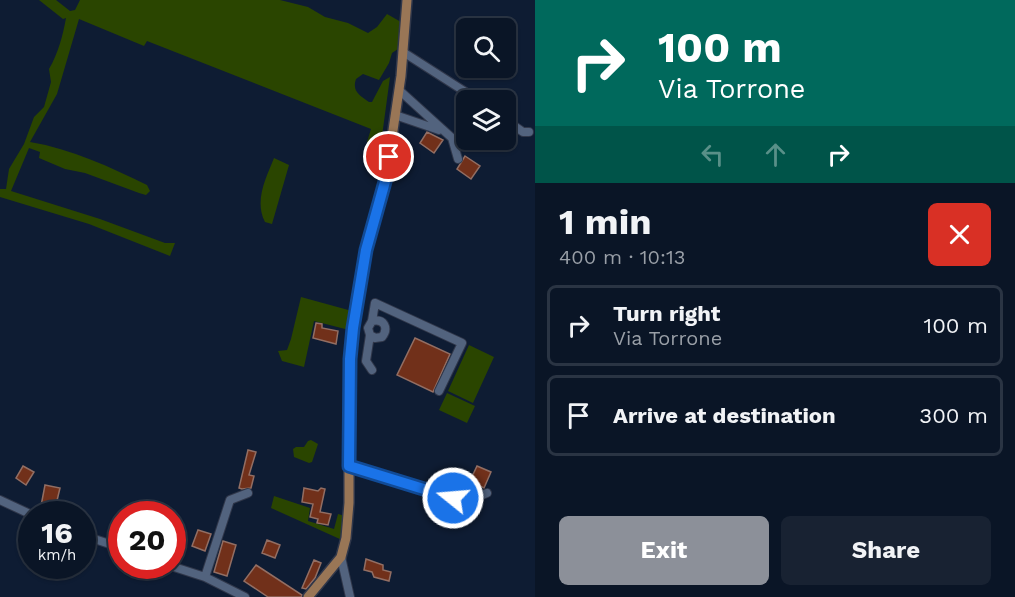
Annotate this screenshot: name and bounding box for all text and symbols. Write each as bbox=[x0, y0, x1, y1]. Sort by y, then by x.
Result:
map controls bbox=[456, 18, 516, 150]
button: search bbox=[456, 18, 516, 78]
text: 100 m bbox=[658, 23, 782, 72]
icon: right bbox=[559, 24, 637, 102]
text: Via Torrone bbox=[658, 73, 805, 105]
button: layers bbox=[456, 90, 516, 150]
pin bbox=[363, 131, 414, 182]
icon: left bbox=[696, 138, 729, 171]
icon: ahead bbox=[759, 138, 792, 171]
icon: right bbox=[822, 138, 855, 171]
icon: arrive bbox=[372, 140, 405, 173]
text: 1 min bbox=[559, 201, 651, 243]
button: close bbox=[928, 203, 991, 266]
text: 400 m · 10:13 bbox=[559, 245, 685, 269]
text: Turn right bbox=[613, 301, 720, 326]
icon: right bbox=[562, 309, 595, 342]
text: 100 m bbox=[924, 313, 988, 338]
text: Via Torrone bbox=[613, 326, 722, 350]
icon: arrive bbox=[562, 399, 595, 432]
text: Arrive at destination bbox=[613, 403, 836, 428]
text: 300 m bbox=[919, 403, 988, 428]
position arrow bbox=[421, 466, 485, 530]
speed limit sign: 20 bbox=[108, 501, 186, 579]
text: 16 bbox=[41, 515, 73, 550]
button: Exit bbox=[559, 516, 769, 585]
button: Share bbox=[781, 516, 991, 585]
text: km/h bbox=[38, 546, 76, 564]

